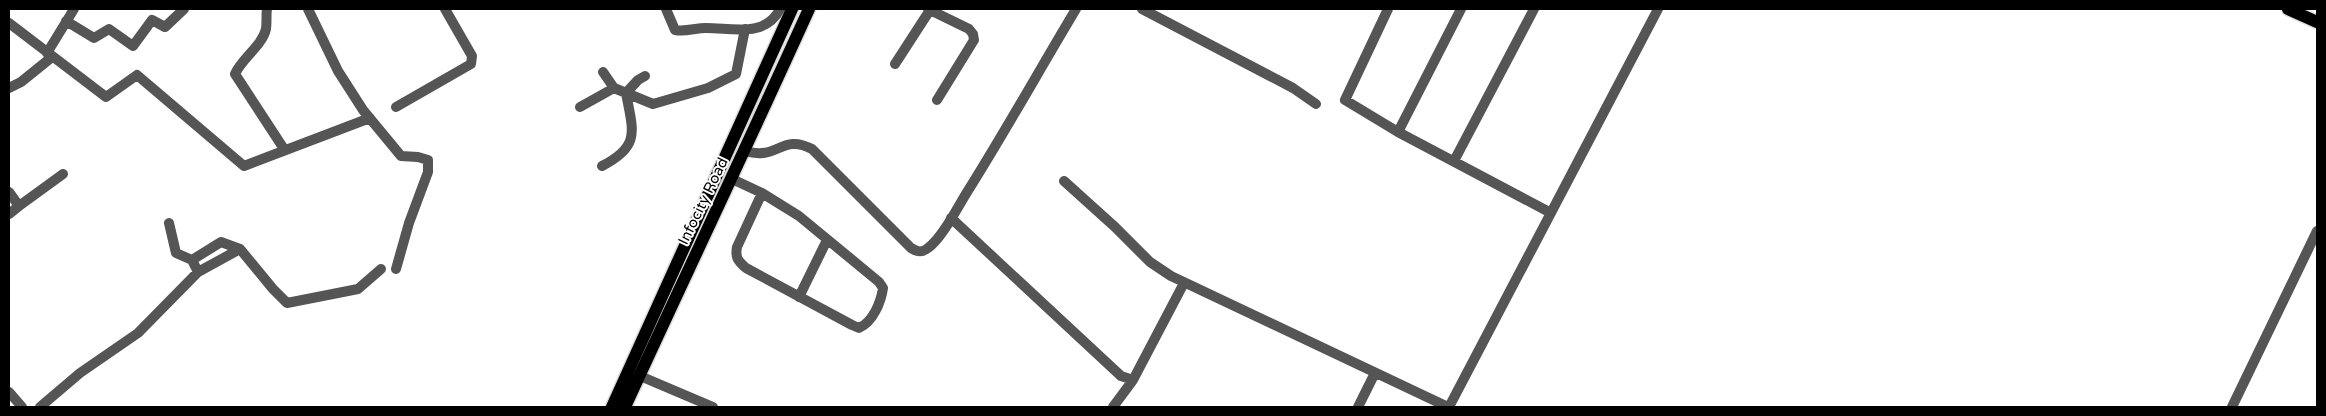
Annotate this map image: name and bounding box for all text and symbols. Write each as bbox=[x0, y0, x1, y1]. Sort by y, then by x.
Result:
street label: Infocity Road bbox=[674, 155, 732, 247]

